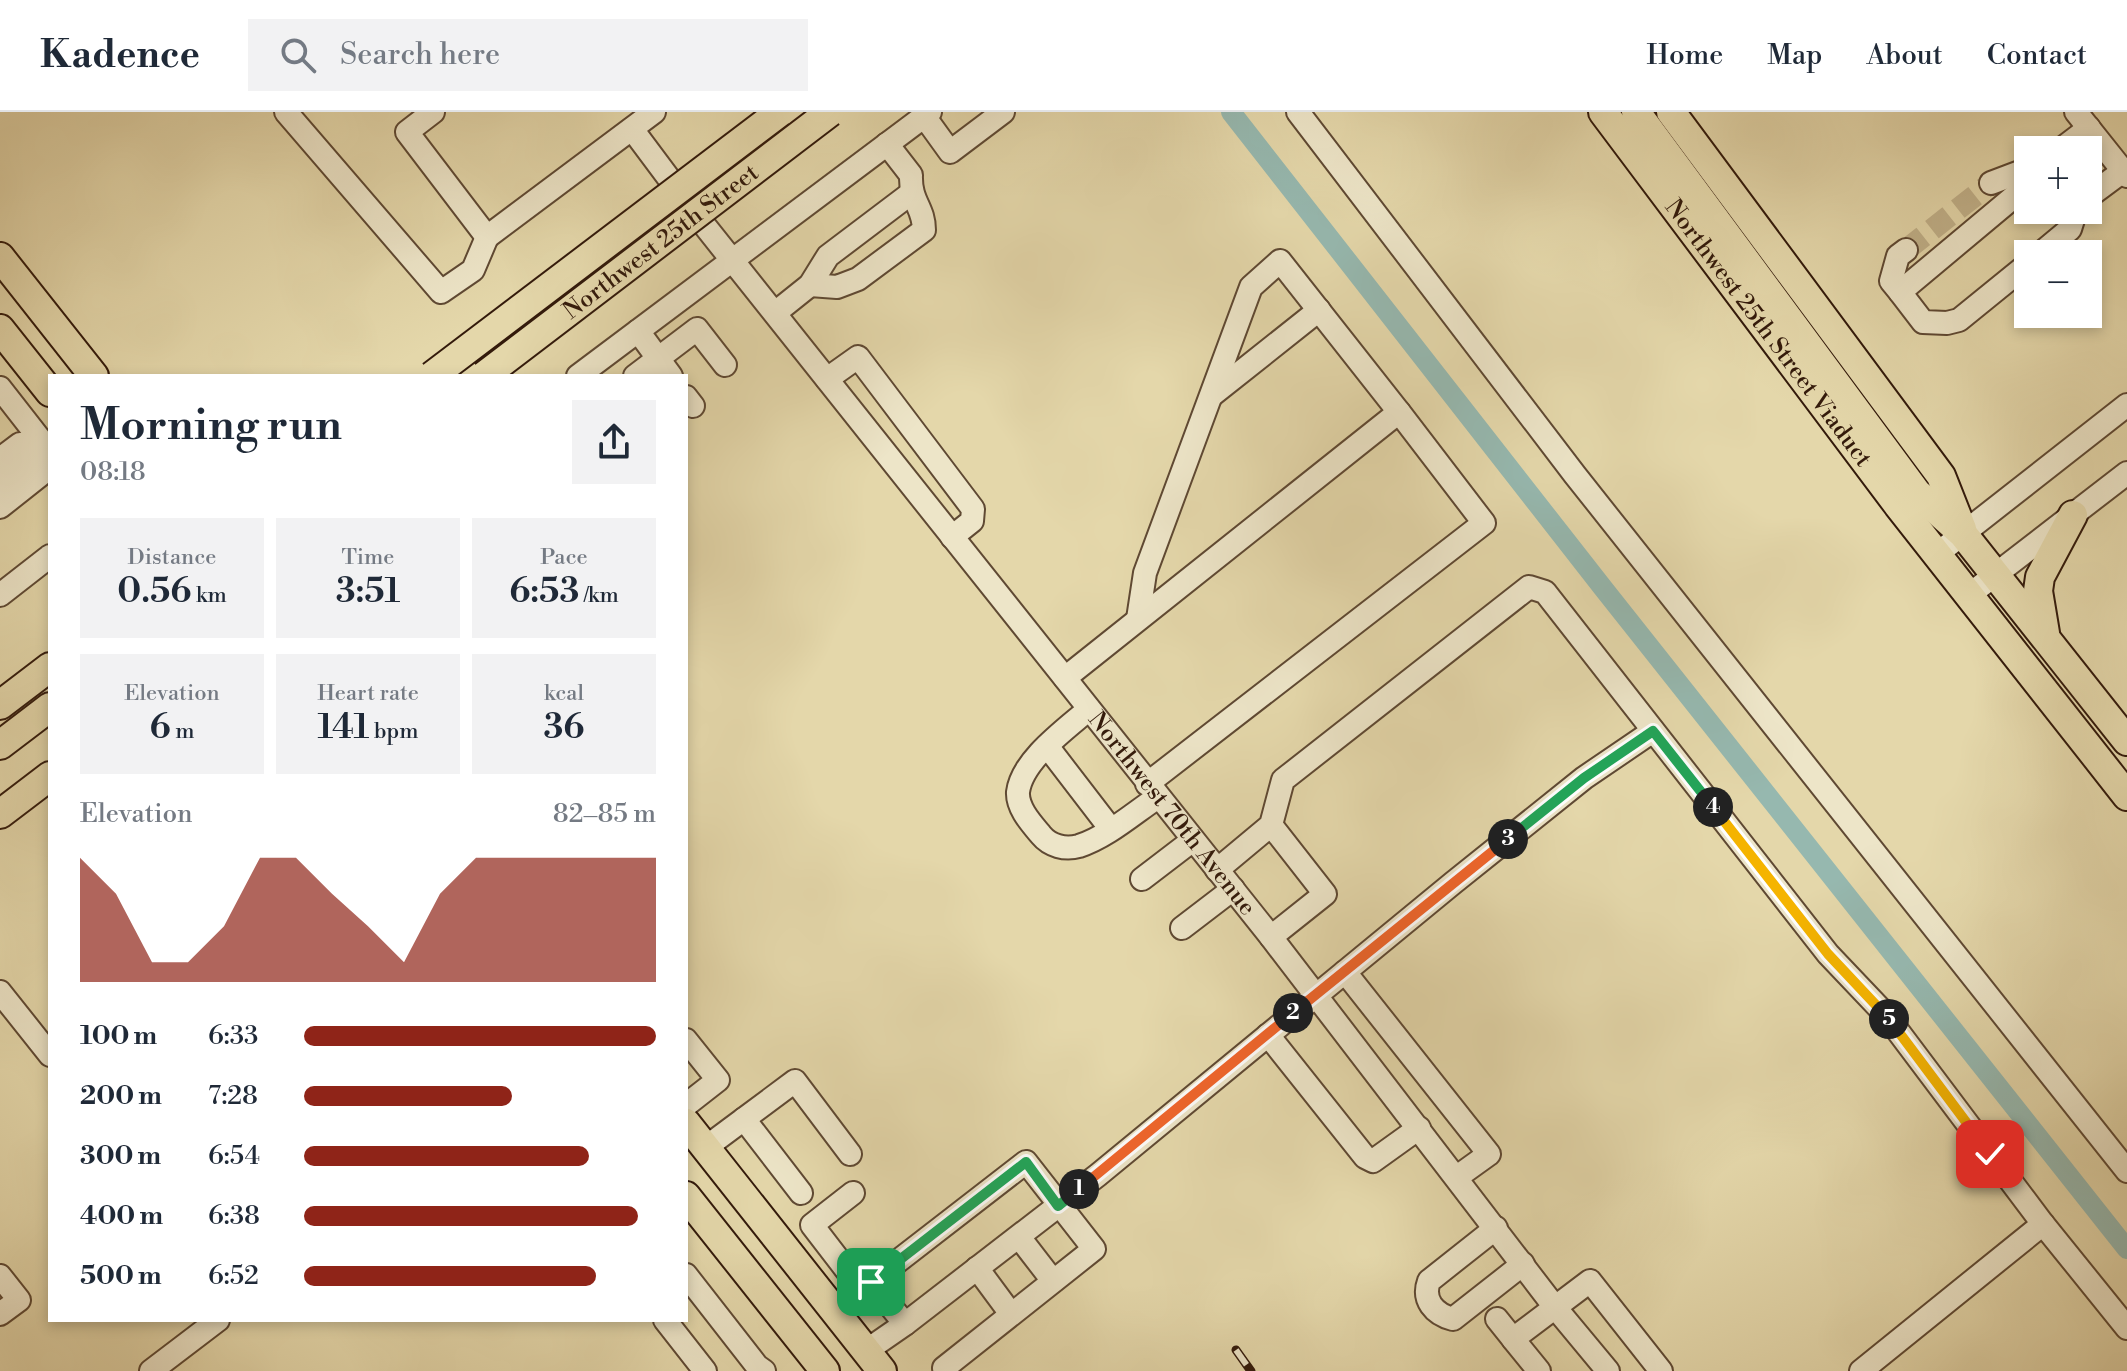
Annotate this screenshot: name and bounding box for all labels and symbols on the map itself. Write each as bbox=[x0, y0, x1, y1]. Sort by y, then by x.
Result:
street label: Northwest 25th Street bbox=[557, 158, 765, 326]
street label: Northwest 25th Street Viaduct bbox=[1658, 194, 1878, 473]
street label: Northwest 70th Avenue bbox=[1081, 706, 1262, 922]
pin: 4 bbox=[1693, 787, 1733, 827]
pin: 3 bbox=[1488, 819, 1528, 859]
pin: 2 bbox=[1273, 993, 1313, 1033]
pin: 5 bbox=[1869, 999, 1909, 1039]
pin bbox=[1956, 1120, 2024, 1188]
pin: 1 bbox=[1059, 1169, 1099, 1209]
pin bbox=[837, 1248, 905, 1316]

